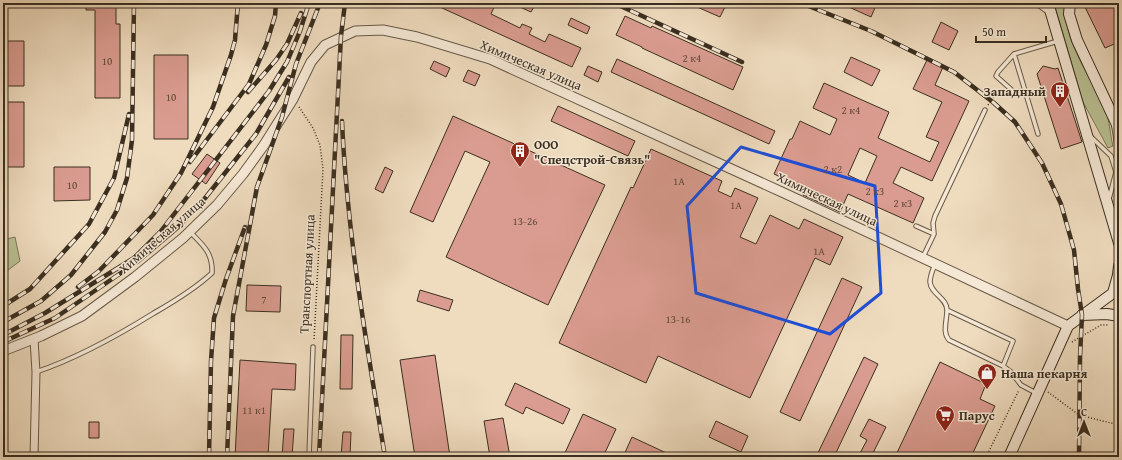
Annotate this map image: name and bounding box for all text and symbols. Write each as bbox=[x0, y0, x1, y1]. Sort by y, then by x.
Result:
scale bar bbox=[976, 18, 1046, 44]
text: 50 m bbox=[982, 23, 1006, 40]
street label: Химическая улица bbox=[477, 35, 586, 95]
house number: 2 к4 bbox=[683, 50, 701, 66]
house number: 10 bbox=[102, 53, 112, 69]
building icon: Западный bbox=[1049, 80, 1071, 108]
place label: Западный bbox=[984, 82, 1046, 101]
house number: 10 bbox=[166, 89, 176, 105]
house number: 2 к4 bbox=[842, 102, 860, 118]
place label: ООО "Спецстрой-Связь" bbox=[534, 135, 650, 169]
building icon: ООО "Спецстрой-Связь" bbox=[509, 140, 531, 168]
house number: 2 к2 bbox=[824, 161, 842, 177]
street label: Химическая улица bbox=[774, 167, 881, 231]
house number: 1А bbox=[673, 173, 685, 189]
house number: 10 bbox=[67, 177, 77, 193]
house number: 2 к3 bbox=[866, 183, 884, 199]
street label: Химическая улица bbox=[115, 191, 210, 278]
house number: 2 к3 bbox=[894, 195, 912, 211]
house number: 1А bbox=[730, 197, 742, 213]
street label: Транспортная улица bbox=[294, 213, 320, 334]
house number: 13-26 bbox=[513, 213, 537, 229]
house number: 1А bbox=[813, 243, 825, 259]
house number: 7 bbox=[261, 291, 267, 307]
house number: 13-16 bbox=[666, 311, 690, 327]
shop icon: Наша пекарня bbox=[976, 362, 998, 390]
place label: Наша пекарня bbox=[1001, 364, 1087, 383]
house number: 11 к1 bbox=[242, 402, 266, 418]
north arrow bbox=[1064, 402, 1104, 442]
supermarket icon: Парус bbox=[934, 404, 956, 432]
text: С bbox=[1081, 404, 1087, 420]
place label: Парус bbox=[959, 406, 995, 425]

